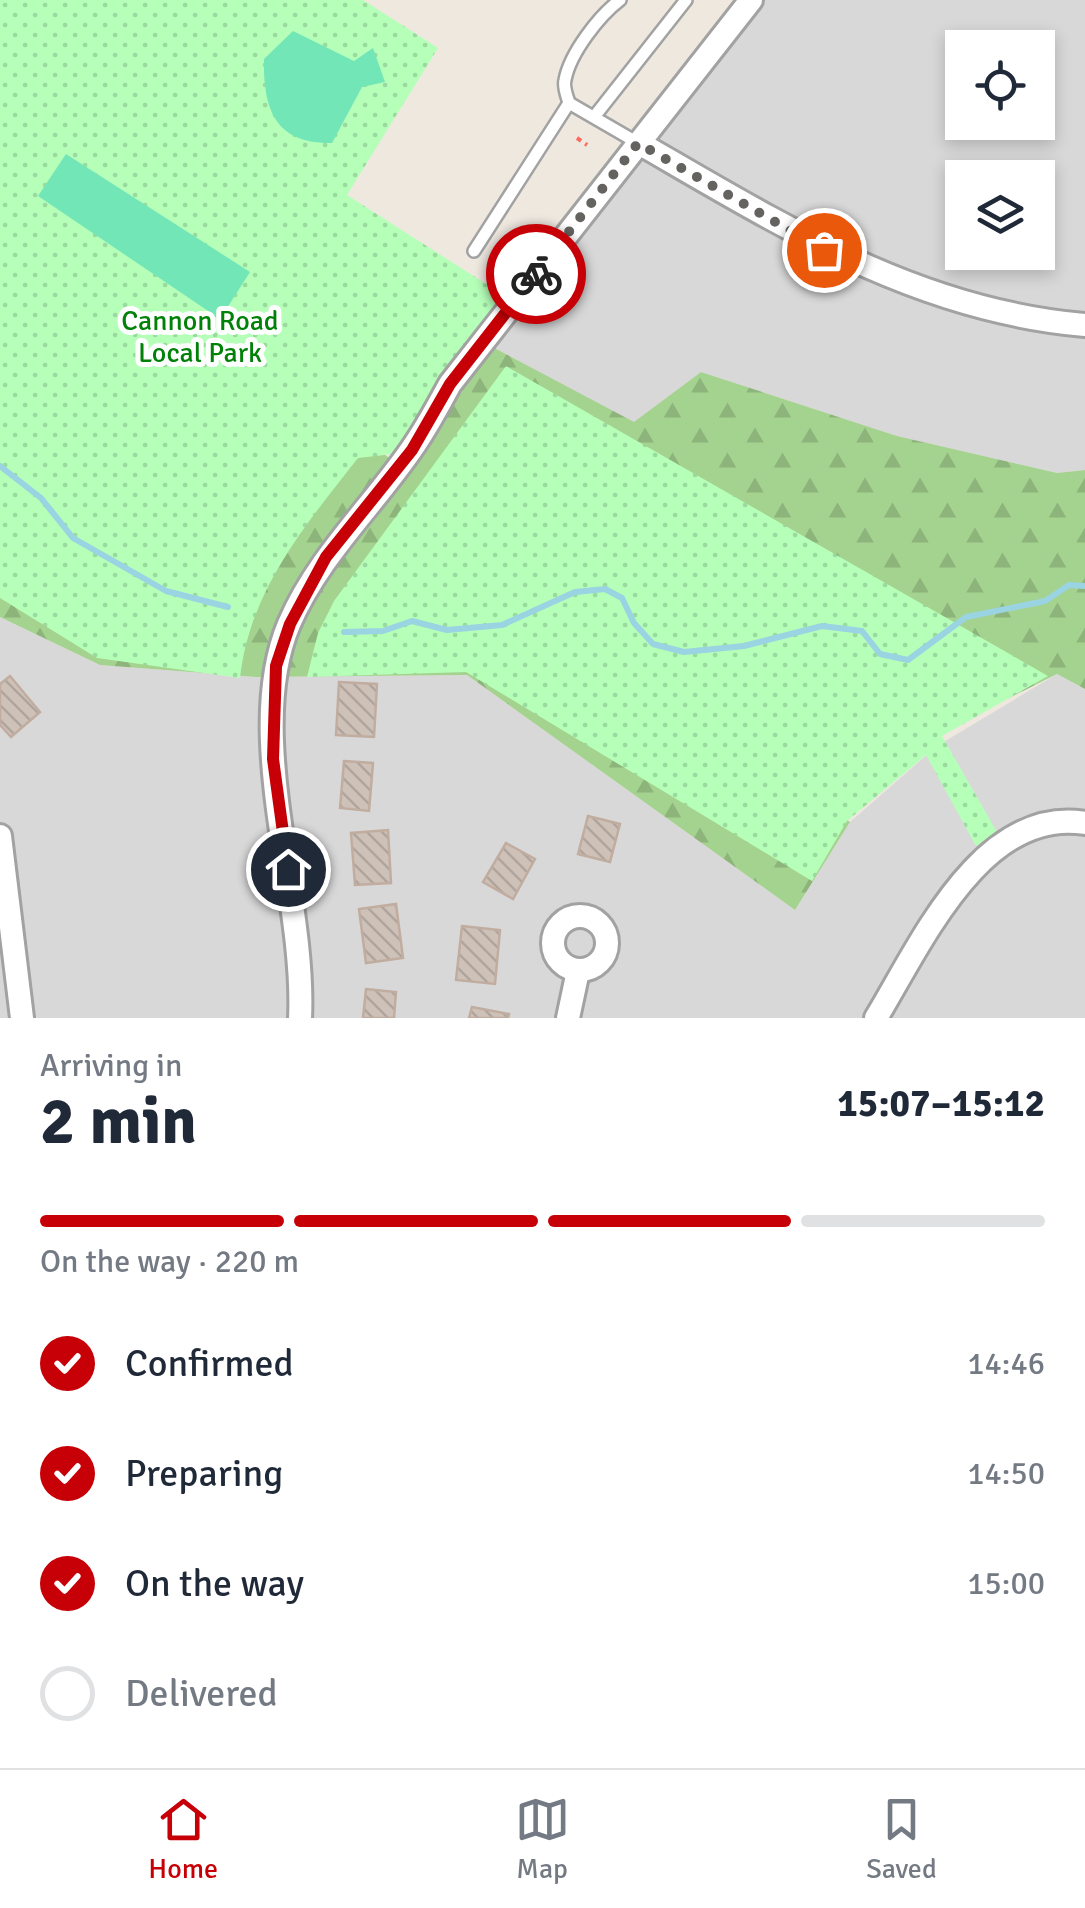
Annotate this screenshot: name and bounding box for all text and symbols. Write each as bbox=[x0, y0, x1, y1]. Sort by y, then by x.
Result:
map controls bbox=[945, 30, 1055, 270]
button: locate bbox=[945, 30, 1055, 140]
button: layers bbox=[945, 160, 1055, 270]
pin bbox=[782, 208, 867, 293]
icon: bag bbox=[797, 223, 852, 278]
courier bbox=[486, 224, 586, 324]
icon: bike bbox=[509, 247, 564, 302]
park label: Cannon Road Local Park bbox=[121, 304, 279, 370]
pin bbox=[246, 827, 331, 912]
icon: home bbox=[261, 842, 316, 897]
text: Arriving in bbox=[40, 1046, 182, 1085]
text: 15:07–15:12 bbox=[837, 1080, 1045, 1127]
text: 2 min bbox=[40, 1082, 197, 1162]
text: On the way · 220 m bbox=[40, 1242, 299, 1281]
icon: check bbox=[40, 1336, 95, 1391]
text: Confirmed bbox=[125, 1340, 294, 1387]
text: 14:46 bbox=[967, 1344, 1045, 1383]
icon: check bbox=[40, 1446, 95, 1501]
text: Preparing bbox=[125, 1450, 283, 1497]
text: 14:50 bbox=[967, 1454, 1045, 1493]
icon: check bbox=[40, 1556, 95, 1611]
text: On the way bbox=[125, 1560, 304, 1607]
text: 15:00 bbox=[967, 1564, 1045, 1603]
text: Delivered bbox=[125, 1670, 278, 1717]
tab: Home bbox=[148, 1792, 218, 1886]
tab: Map bbox=[515, 1792, 570, 1886]
tab: Saved bbox=[866, 1792, 937, 1886]

